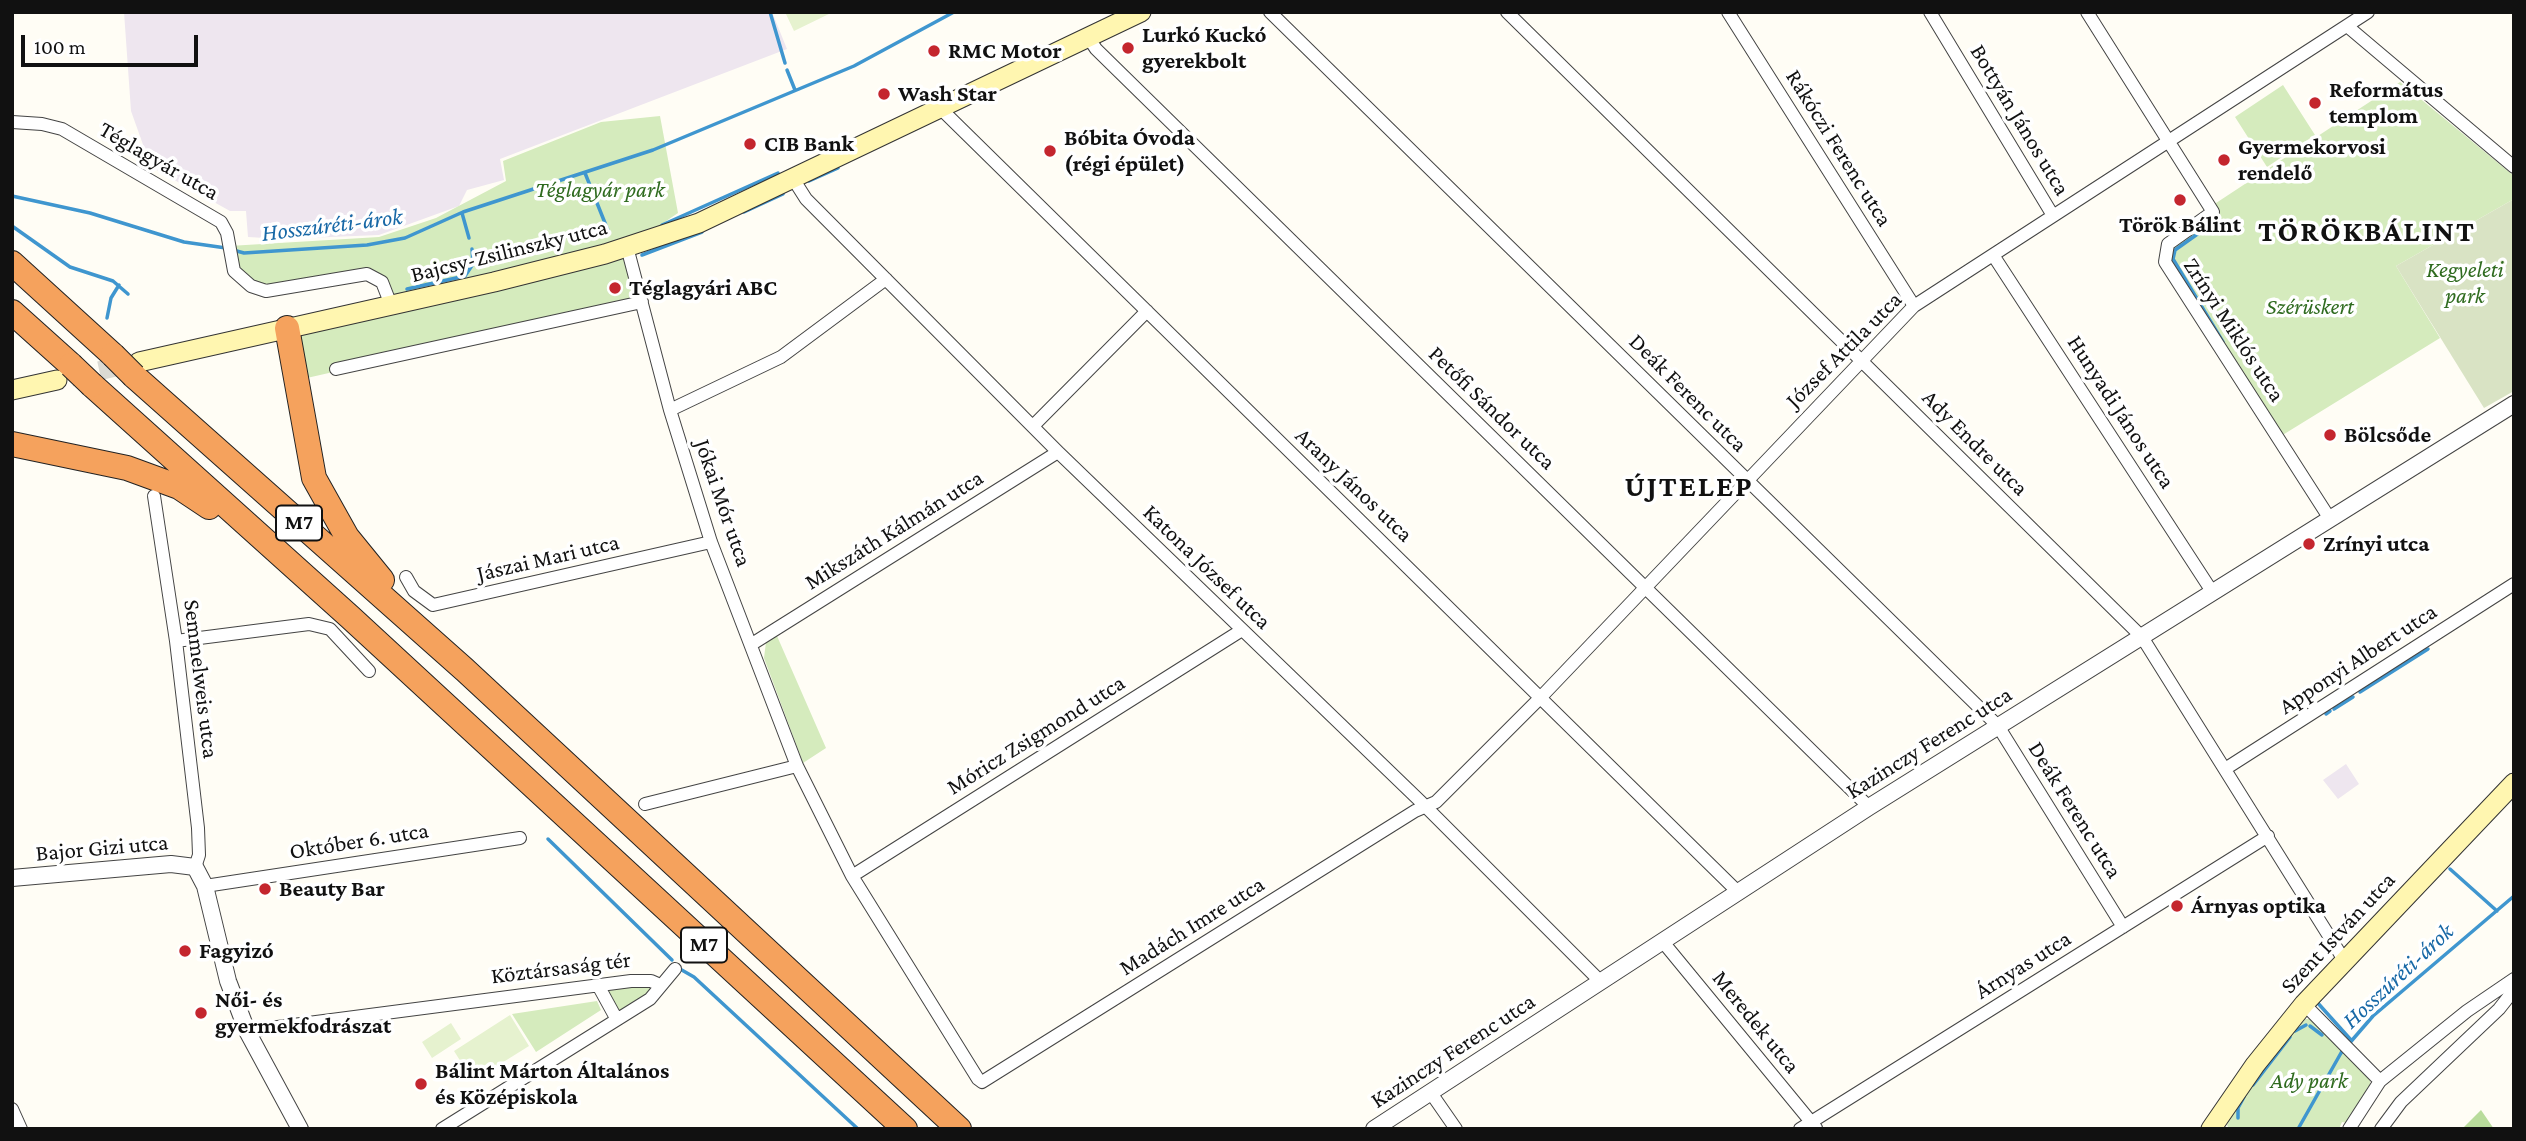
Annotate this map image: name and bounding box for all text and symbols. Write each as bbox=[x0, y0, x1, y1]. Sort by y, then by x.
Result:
scale bar bbox=[24, 21, 201, 65]
place label: Lurkó Kuckó gyerekbolt bbox=[1142, 21, 1266, 75]
text: 100 m bbox=[34, 35, 86, 59]
place label: RMC Motor bbox=[948, 37, 1062, 65]
marker: Lurkó Kuckó gyerekbolt bbox=[1120, 40, 1136, 56]
street label: Bottyán János utca bbox=[1964, 40, 2076, 200]
marker: RMC Motor bbox=[926, 43, 942, 59]
street label: Rákóczi Ferenc utca bbox=[1780, 64, 1898, 232]
place label: Református templom bbox=[2329, 76, 2443, 130]
place label: Wash Star bbox=[898, 80, 997, 108]
marker: Wash Star bbox=[876, 86, 892, 102]
marker: Református templom bbox=[2307, 95, 2323, 111]
street label: Téglagyár utca bbox=[94, 116, 224, 206]
place label: Bóbita Óvoda (régi épület) bbox=[1064, 124, 1195, 178]
place label: CIB Bank bbox=[764, 130, 854, 158]
place label: Gyermekorvosi rendelő bbox=[2238, 133, 2386, 187]
marker: CIB Bank bbox=[742, 136, 758, 152]
marker: Bóbita Óvoda (régi épület) bbox=[1042, 143, 1058, 159]
marker: Gyermekorvosi rendelő bbox=[2216, 152, 2232, 168]
park label: Téglagyár park bbox=[535, 176, 665, 204]
marker: Török Bálint bbox=[2172, 192, 2188, 208]
water label: Hosszúréti-árok bbox=[260, 202, 404, 248]
place label: Török Bálint bbox=[2119, 211, 2241, 239]
street label: Bajcsy-Zsilinszky utca bbox=[408, 213, 610, 289]
district label: TÖRÖKBÁLINT bbox=[2259, 214, 2475, 250]
street label: Zrínyi Miklós utca bbox=[2177, 253, 2291, 407]
park label: Kegyeleti park bbox=[2426, 256, 2504, 310]
place label: Téglagyári ABC bbox=[629, 274, 777, 302]
marker: Téglagyári ABC bbox=[607, 280, 623, 296]
street label: József Attila utca bbox=[1780, 286, 1908, 414]
park label: Szérüskert bbox=[2266, 293, 2354, 321]
street label: Deák Ferenc utca bbox=[1623, 328, 1753, 458]
street label: Hunyadi János utca bbox=[2061, 330, 2181, 494]
street label: Petőfi Sándor utca bbox=[1423, 340, 1561, 476]
street label: Ady Endre utca bbox=[1916, 384, 2034, 502]
place label: Bölcsőde bbox=[2344, 421, 2431, 449]
street label: Arany János utca bbox=[1289, 422, 1419, 548]
marker: Bölcsőde bbox=[2322, 427, 2338, 443]
street label: Jókai Mór utca bbox=[688, 436, 758, 570]
street label: Mikszáth Kálmán utca bbox=[800, 464, 988, 596]
district label: ÚJTELEP bbox=[1625, 469, 1753, 505]
street label: Katona József utca bbox=[1137, 499, 1277, 635]
road number: M7 bbox=[276, 505, 322, 540]
street label: Jászai Mari utca bbox=[474, 528, 622, 588]
place label: Zrínyi utca bbox=[2323, 530, 2429, 558]
marker: Zrínyi utca bbox=[2301, 536, 2317, 552]
street label: Semmelweis utca bbox=[178, 598, 224, 760]
street label: Apponyi Albert utca bbox=[2274, 598, 2442, 720]
street label: Móricz Zsigmond utca bbox=[942, 669, 1130, 801]
street label: Kazinczy Ferenc utca bbox=[1841, 681, 2017, 805]
street label: Deák Ferenc utca bbox=[2022, 736, 2128, 884]
street label: Október 6. utca bbox=[287, 816, 431, 866]
street label: Bajor Gizi utca bbox=[34, 828, 170, 868]
street label: Szent István utca bbox=[2275, 867, 2401, 999]
street label: Madách Imre utca bbox=[1114, 870, 1270, 982]
place label: Beauty Bar bbox=[279, 875, 385, 903]
marker: Beauty Bar bbox=[257, 881, 273, 897]
place label: Árnyas optika bbox=[2191, 892, 2326, 920]
marker: Árnyas optika bbox=[2169, 898, 2185, 914]
water label: Hosszúréti-árok bbox=[2336, 917, 2460, 1035]
street label: Árnyas utca bbox=[1970, 925, 2076, 1005]
road number: M7 bbox=[681, 928, 727, 962]
place label: Fagyizó bbox=[199, 937, 274, 965]
marker: Fagyizó bbox=[177, 943, 193, 959]
street label: Köztársaság tér bbox=[489, 946, 633, 990]
street label: Meredek utca bbox=[1706, 965, 1806, 1079]
place label: Női- és gyermekfodrászat bbox=[215, 986, 391, 1040]
street label: Kazinczy Ferenc utca bbox=[1366, 988, 1540, 1114]
marker: Női- és gyermekfodrászat bbox=[193, 1005, 209, 1021]
place label: Bálint Márton Általános és Középiskola bbox=[435, 1057, 669, 1111]
park label: Ady park bbox=[2270, 1067, 2348, 1095]
marker: Bálint Márton Általános és Középiskola bbox=[413, 1076, 429, 1092]

